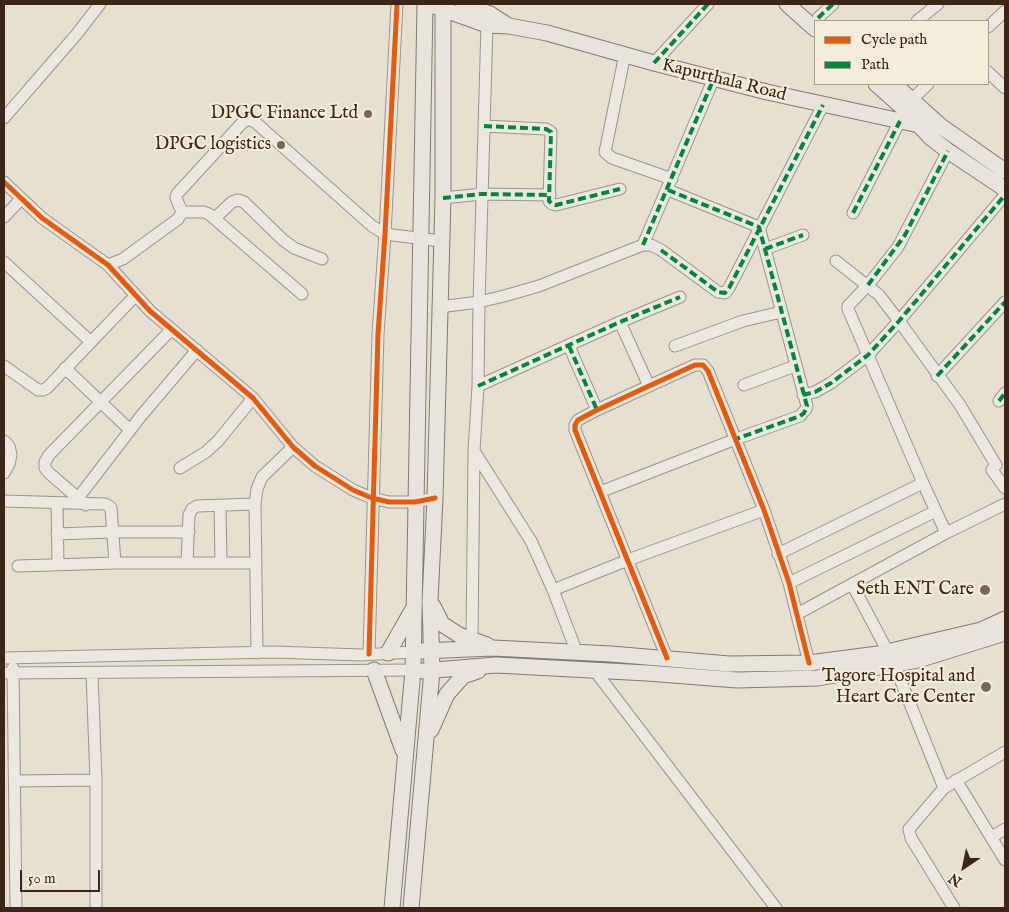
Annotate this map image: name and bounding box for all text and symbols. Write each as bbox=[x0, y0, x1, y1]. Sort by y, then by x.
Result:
legend bbox=[814, 20, 989, 85]
text: Cycle path bbox=[861, 30, 927, 49]
street label: Kapurthala Road bbox=[660, 55, 788, 107]
text: Path bbox=[861, 55, 889, 74]
place label: DPGC Finance Ltd bbox=[211, 103, 358, 125]
marker: DPGC Finance Ltd bbox=[362, 108, 374, 120]
place label: DPGC logistics bbox=[155, 134, 271, 156]
marker: DPGC logistics bbox=[275, 139, 287, 151]
place label: Seth ENT Care bbox=[856, 579, 974, 601]
marker: Seth ENT Care bbox=[978, 583, 992, 597]
place label: Tagore Hospital and Heart Care Center bbox=[822, 666, 975, 709]
marker: Tagore Hospital and Heart Care Center bbox=[979, 680, 993, 694]
north arrow bbox=[939, 842, 989, 892]
scale bar bbox=[22, 860, 102, 892]
text: 50 m bbox=[28, 869, 56, 888]
text: N bbox=[946, 869, 966, 890]

